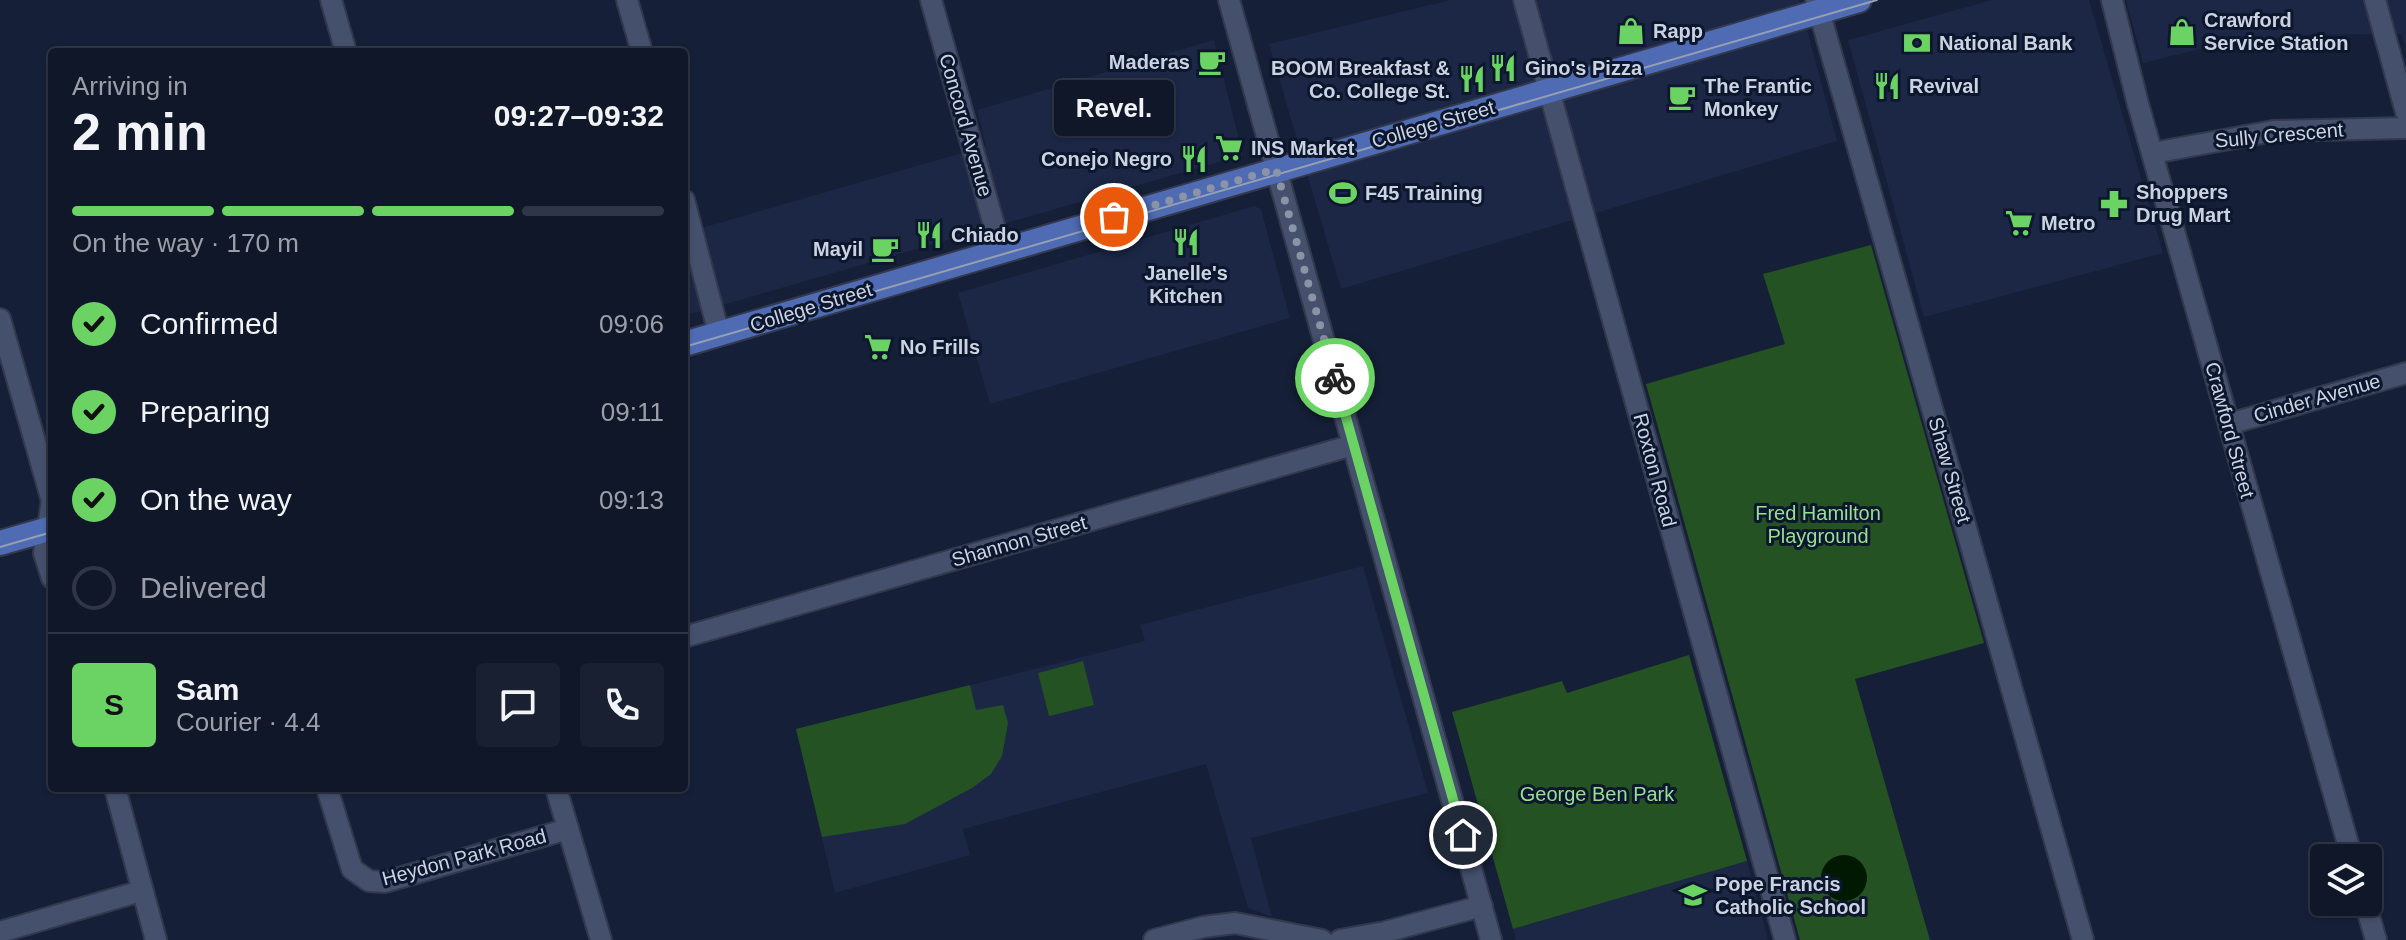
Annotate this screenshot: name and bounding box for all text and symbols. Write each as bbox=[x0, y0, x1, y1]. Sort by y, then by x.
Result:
place label: Crawford Service Station bbox=[2204, 9, 2349, 54]
shop icon: Rapp bbox=[1616, 16, 1646, 46]
shop icon: Crawford Service Station bbox=[2167, 17, 2197, 47]
place label: Rapp bbox=[1653, 20, 1703, 42]
bank icon: National Bank bbox=[1902, 28, 1932, 58]
place label: National Bank bbox=[1939, 32, 2073, 54]
cafe icon: Maderas bbox=[1197, 47, 1227, 77]
street label: Concord Avenue bbox=[935, 51, 997, 199]
place label: Maderas bbox=[1109, 51, 1190, 73]
restaurant icon: Gino's Pizza bbox=[1488, 53, 1518, 83]
place label: BOOM Breakfast & Co. College St. bbox=[1271, 57, 1450, 102]
place label: Gino's Pizza bbox=[1525, 57, 1643, 79]
restaurant icon: BOOM Breakfast & Co. College St. bbox=[1457, 64, 1487, 94]
text: Arriving in bbox=[72, 71, 188, 101]
restaurant icon: Revival bbox=[1872, 71, 1902, 101]
place label: The Frantic Monkey bbox=[1704, 75, 1812, 120]
place label: Revival bbox=[1909, 75, 1979, 97]
callout: Revel. bbox=[1054, 81, 1174, 137]
cafe icon: The Frantic Monkey bbox=[1667, 82, 1697, 112]
text: Revel. bbox=[1076, 93, 1152, 123]
street label: College Street bbox=[1369, 96, 1497, 152]
text: 09:27–09:32 bbox=[494, 99, 664, 132]
text: 2 min bbox=[72, 103, 208, 161]
street label: Sully Crescent bbox=[2214, 118, 2345, 152]
supermarket icon: INS Market bbox=[1214, 133, 1244, 163]
place label: INS Market bbox=[1251, 137, 1355, 159]
restaurant icon: Conejo Negro bbox=[1179, 144, 1209, 174]
place label: Conejo Negro bbox=[1041, 148, 1172, 170]
sports icon: F45 Training bbox=[1328, 178, 1358, 208]
place label: Shoppers Drug Mart bbox=[2136, 181, 2231, 226]
place label: F45 Training bbox=[1365, 182, 1483, 204]
pin bbox=[1080, 183, 1148, 251]
pharmacy icon: Shoppers Drug Mart bbox=[2099, 189, 2129, 219]
icon: bag bbox=[1092, 195, 1136, 239]
supermarket icon: Metro bbox=[2004, 208, 2034, 238]
place label: Metro bbox=[2041, 212, 2095, 234]
restaurant icon: Chiado bbox=[914, 220, 944, 250]
place label: Chiado bbox=[951, 224, 1019, 246]
restaurant icon: Janelle's Kitchen bbox=[1171, 227, 1201, 257]
text: On the way · 170 m bbox=[72, 228, 299, 258]
cafe icon: Mayil bbox=[870, 234, 900, 264]
place label: Mayil bbox=[813, 238, 863, 260]
place label: Janelle's Kitchen bbox=[1144, 262, 1228, 307]
street label: College Street bbox=[747, 278, 875, 336]
icon: check bbox=[72, 302, 116, 346]
text: Confirmed bbox=[140, 307, 278, 340]
text: 09:06 bbox=[599, 309, 664, 339]
supermarket icon: No Frills bbox=[863, 332, 893, 362]
place label: No Frills bbox=[900, 336, 980, 358]
courier bbox=[1295, 338, 1375, 418]
icon: bike bbox=[1313, 356, 1357, 400]
street label: Crawford Street bbox=[2201, 360, 2259, 501]
street label: Cinder Avenue bbox=[2251, 369, 2383, 427]
icon: check bbox=[72, 390, 116, 434]
text: Preparing bbox=[140, 395, 270, 428]
text: 09:11 bbox=[601, 397, 664, 427]
street label: Roxton Road bbox=[1629, 411, 1681, 529]
street label: Shaw Street bbox=[1924, 415, 1976, 526]
icon: check bbox=[72, 478, 116, 522]
text: On the way bbox=[140, 483, 292, 516]
text: 09:13 bbox=[599, 485, 664, 515]
park label: Fred Hamilton Playground bbox=[1755, 502, 1881, 547]
street label: Shannon Street bbox=[949, 511, 1089, 571]
text: Delivered bbox=[140, 571, 267, 604]
button: chat bbox=[476, 663, 560, 747]
button: phone bbox=[580, 663, 664, 747]
text: Sam bbox=[176, 673, 239, 706]
text: S bbox=[104, 688, 124, 721]
text: Courier · 4.4 bbox=[176, 707, 321, 737]
park label: George Ben Park bbox=[1520, 783, 1675, 805]
pin bbox=[1429, 801, 1497, 869]
icon: home bbox=[1441, 813, 1485, 857]
street label: Heydon Park Road bbox=[380, 825, 548, 889]
map controls bbox=[2310, 844, 2382, 916]
button: layers bbox=[2310, 844, 2382, 916]
place label: Pope Francis Catholic School bbox=[1715, 873, 1866, 918]
school or university icon: Pope Francis Catholic School bbox=[1678, 880, 1708, 910]

